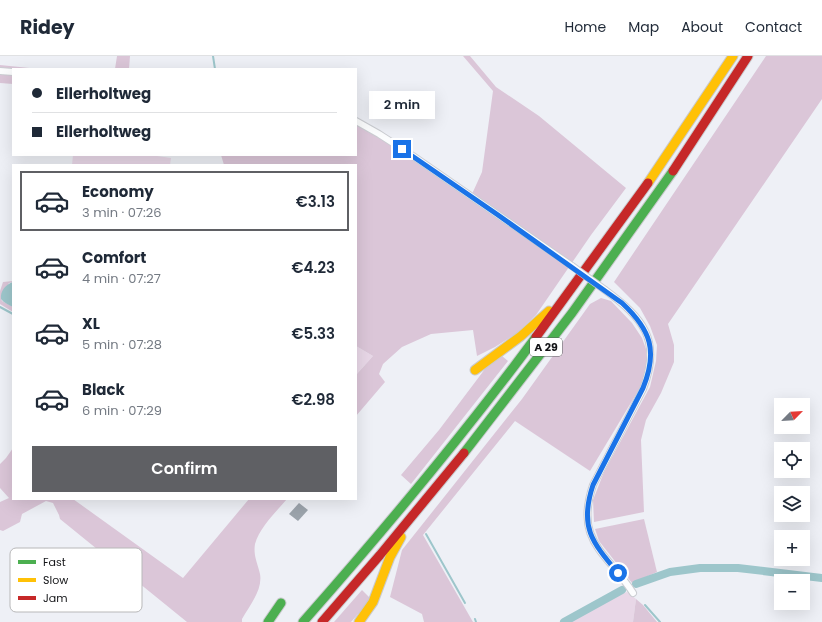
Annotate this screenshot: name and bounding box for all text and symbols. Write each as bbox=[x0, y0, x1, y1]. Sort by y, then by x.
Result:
text: Ridey bbox=[20, 14, 75, 41]
text: Home bbox=[564, 17, 606, 37]
text: Map bbox=[628, 17, 659, 37]
text: About bbox=[681, 17, 723, 37]
text: Contact bbox=[745, 17, 802, 37]
text: Ellerholtweg bbox=[56, 83, 151, 104]
callout: 2 min bbox=[369, 91, 435, 119]
text: 2 min bbox=[384, 95, 420, 114]
text: Ellerholtweg bbox=[56, 121, 151, 142]
route end bbox=[393, 140, 411, 158]
text: Economy bbox=[82, 181, 154, 202]
icon: car bbox=[34, 183, 70, 219]
text: €3.13 bbox=[296, 191, 335, 212]
text: 3 min · 07:26 bbox=[82, 203, 162, 222]
text: Comfort bbox=[82, 247, 146, 268]
icon: car bbox=[34, 249, 70, 285]
text: €4.23 bbox=[292, 257, 335, 278]
text: 4 min · 07:27 bbox=[82, 269, 161, 288]
text: XL bbox=[82, 313, 100, 334]
icon: car bbox=[34, 315, 70, 351]
text: €5.33 bbox=[291, 323, 335, 344]
text: 5 min · 07:28 bbox=[82, 335, 162, 354]
road number: A 29 bbox=[530, 338, 562, 356]
text: Black bbox=[82, 379, 125, 400]
icon: car bbox=[34, 381, 70, 417]
text: €2.98 bbox=[291, 389, 335, 410]
north arrow bbox=[774, 398, 810, 434]
map controls bbox=[774, 398, 810, 610]
text: 6 min · 07:29 bbox=[82, 401, 162, 420]
button: locate bbox=[774, 442, 810, 478]
button: Confirm bbox=[32, 446, 337, 492]
button: layers bbox=[774, 486, 810, 522]
button: + bbox=[774, 530, 810, 566]
legend bbox=[10, 548, 142, 612]
text: Fast bbox=[43, 554, 66, 570]
route start bbox=[609, 564, 627, 582]
text: Slow bbox=[43, 572, 68, 588]
button: − bbox=[774, 574, 810, 610]
text: Jam bbox=[43, 590, 68, 606]

